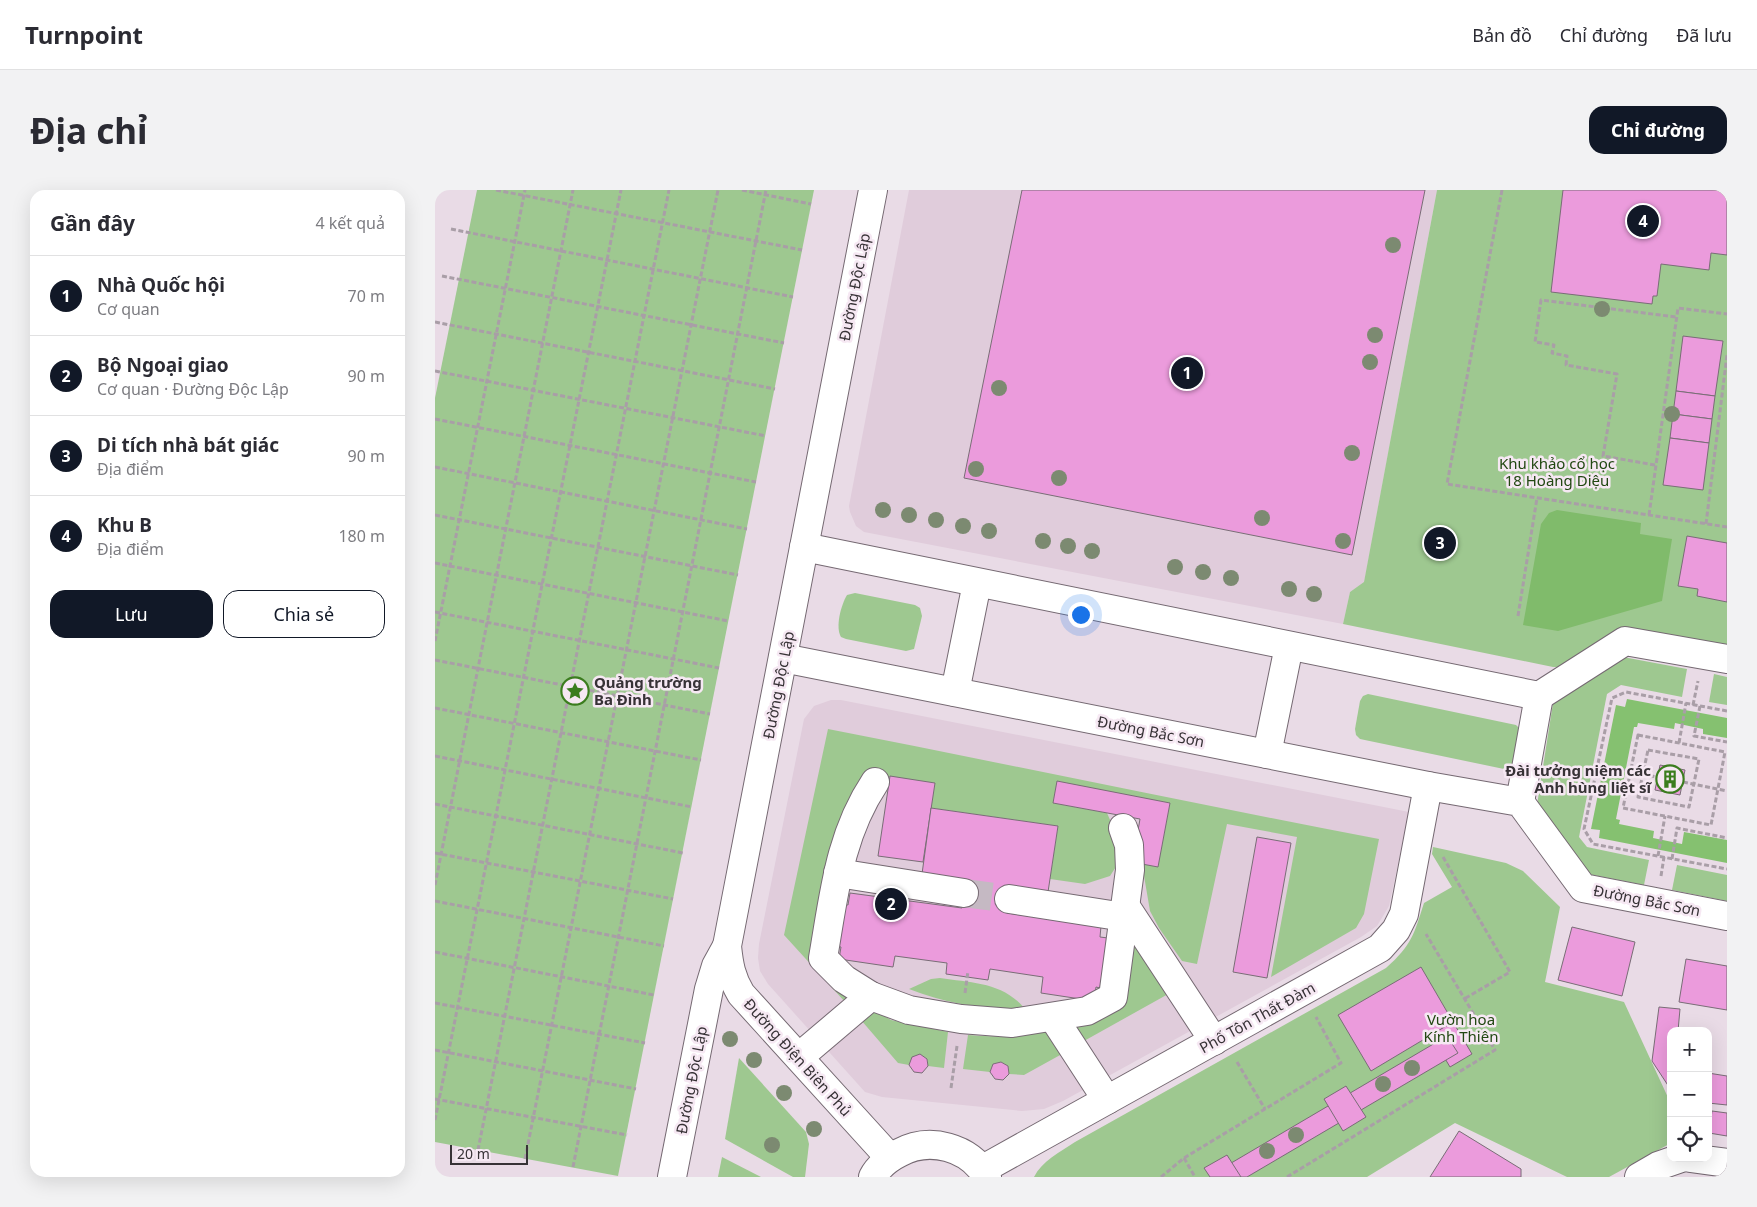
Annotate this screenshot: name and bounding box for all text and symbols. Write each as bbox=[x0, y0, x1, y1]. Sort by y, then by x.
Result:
text: Turnpoint bbox=[25, 18, 143, 51]
text: Bản đồ bbox=[1472, 23, 1532, 47]
text: Chỉ đường bbox=[1560, 23, 1648, 47]
text: Đã lưu bbox=[1676, 23, 1732, 47]
button: Chỉ đường bbox=[1589, 106, 1727, 154]
text: Địa chỉ bbox=[30, 107, 147, 154]
pin: 4 bbox=[1627, 202, 1659, 240]
text: Gần đây bbox=[50, 209, 135, 237]
text: 4 kết quả bbox=[315, 212, 385, 234]
street label: Đường Độc Lập bbox=[834, 231, 874, 343]
text: Nhà Quốc hội bbox=[97, 272, 225, 298]
text: 1 bbox=[61, 285, 71, 307]
text: 70 m bbox=[348, 285, 385, 307]
text: Cơ quan bbox=[97, 298, 160, 320]
text: Bộ Ngoại giao bbox=[97, 352, 229, 378]
pin: 1 bbox=[1171, 354, 1203, 392]
text: 2 bbox=[61, 365, 71, 387]
text: 90 m bbox=[348, 365, 385, 387]
text: Cơ quan · Đường Độc Lập bbox=[97, 378, 289, 400]
text: Di tích nhà bát giác bbox=[97, 432, 279, 458]
text: 3 bbox=[61, 445, 71, 467]
text: 90 m bbox=[348, 445, 385, 467]
park label: Khu khảo cổ học 18 Hoàng Diệu bbox=[1499, 453, 1615, 490]
text: Địa điểm bbox=[97, 458, 164, 480]
text: Khu B bbox=[97, 512, 152, 538]
pin: 3 bbox=[1424, 524, 1456, 562]
text: 4 bbox=[61, 525, 71, 547]
text: 180 m bbox=[338, 525, 385, 547]
text: Địa điểm bbox=[97, 538, 164, 560]
button: Lưu bbox=[50, 590, 213, 638]
button: Chia sẻ bbox=[223, 590, 385, 638]
your location bbox=[1068, 602, 1094, 628]
street label: Đường Độc Lập bbox=[758, 629, 798, 741]
place label: Quảng trường Ba Đình bbox=[594, 672, 702, 709]
place icon: Quảng trường Ba Đình bbox=[560, 676, 590, 706]
street label: Đường Bắc Sơn bbox=[1096, 711, 1206, 751]
place label: Đài tưởng niệm các Anh hùng liệt sĩ bbox=[1505, 760, 1653, 797]
building icon: Đài tưởng niệm các Anh hùng liệt sĩ bbox=[1655, 764, 1685, 794]
street label: Đường Bắc Sơn bbox=[1592, 880, 1702, 920]
pin: 2 bbox=[875, 885, 907, 923]
street label: Phố Tôn Thất Đàm bbox=[1195, 977, 1319, 1057]
street label: Đường Điện Biên Phủ bbox=[740, 994, 856, 1120]
park label: Vườn hoa Kính Thiên bbox=[1424, 1009, 1498, 1046]
street label: Đường Độc Lập bbox=[671, 1024, 711, 1136]
map controls bbox=[1667, 1027, 1712, 1162]
button: + bbox=[1667, 1027, 1712, 1072]
button: − bbox=[1667, 1072, 1712, 1117]
button: locate bbox=[1667, 1117, 1712, 1162]
scale bar bbox=[450, 1142, 527, 1165]
text: 20 m bbox=[457, 1144, 490, 1163]

